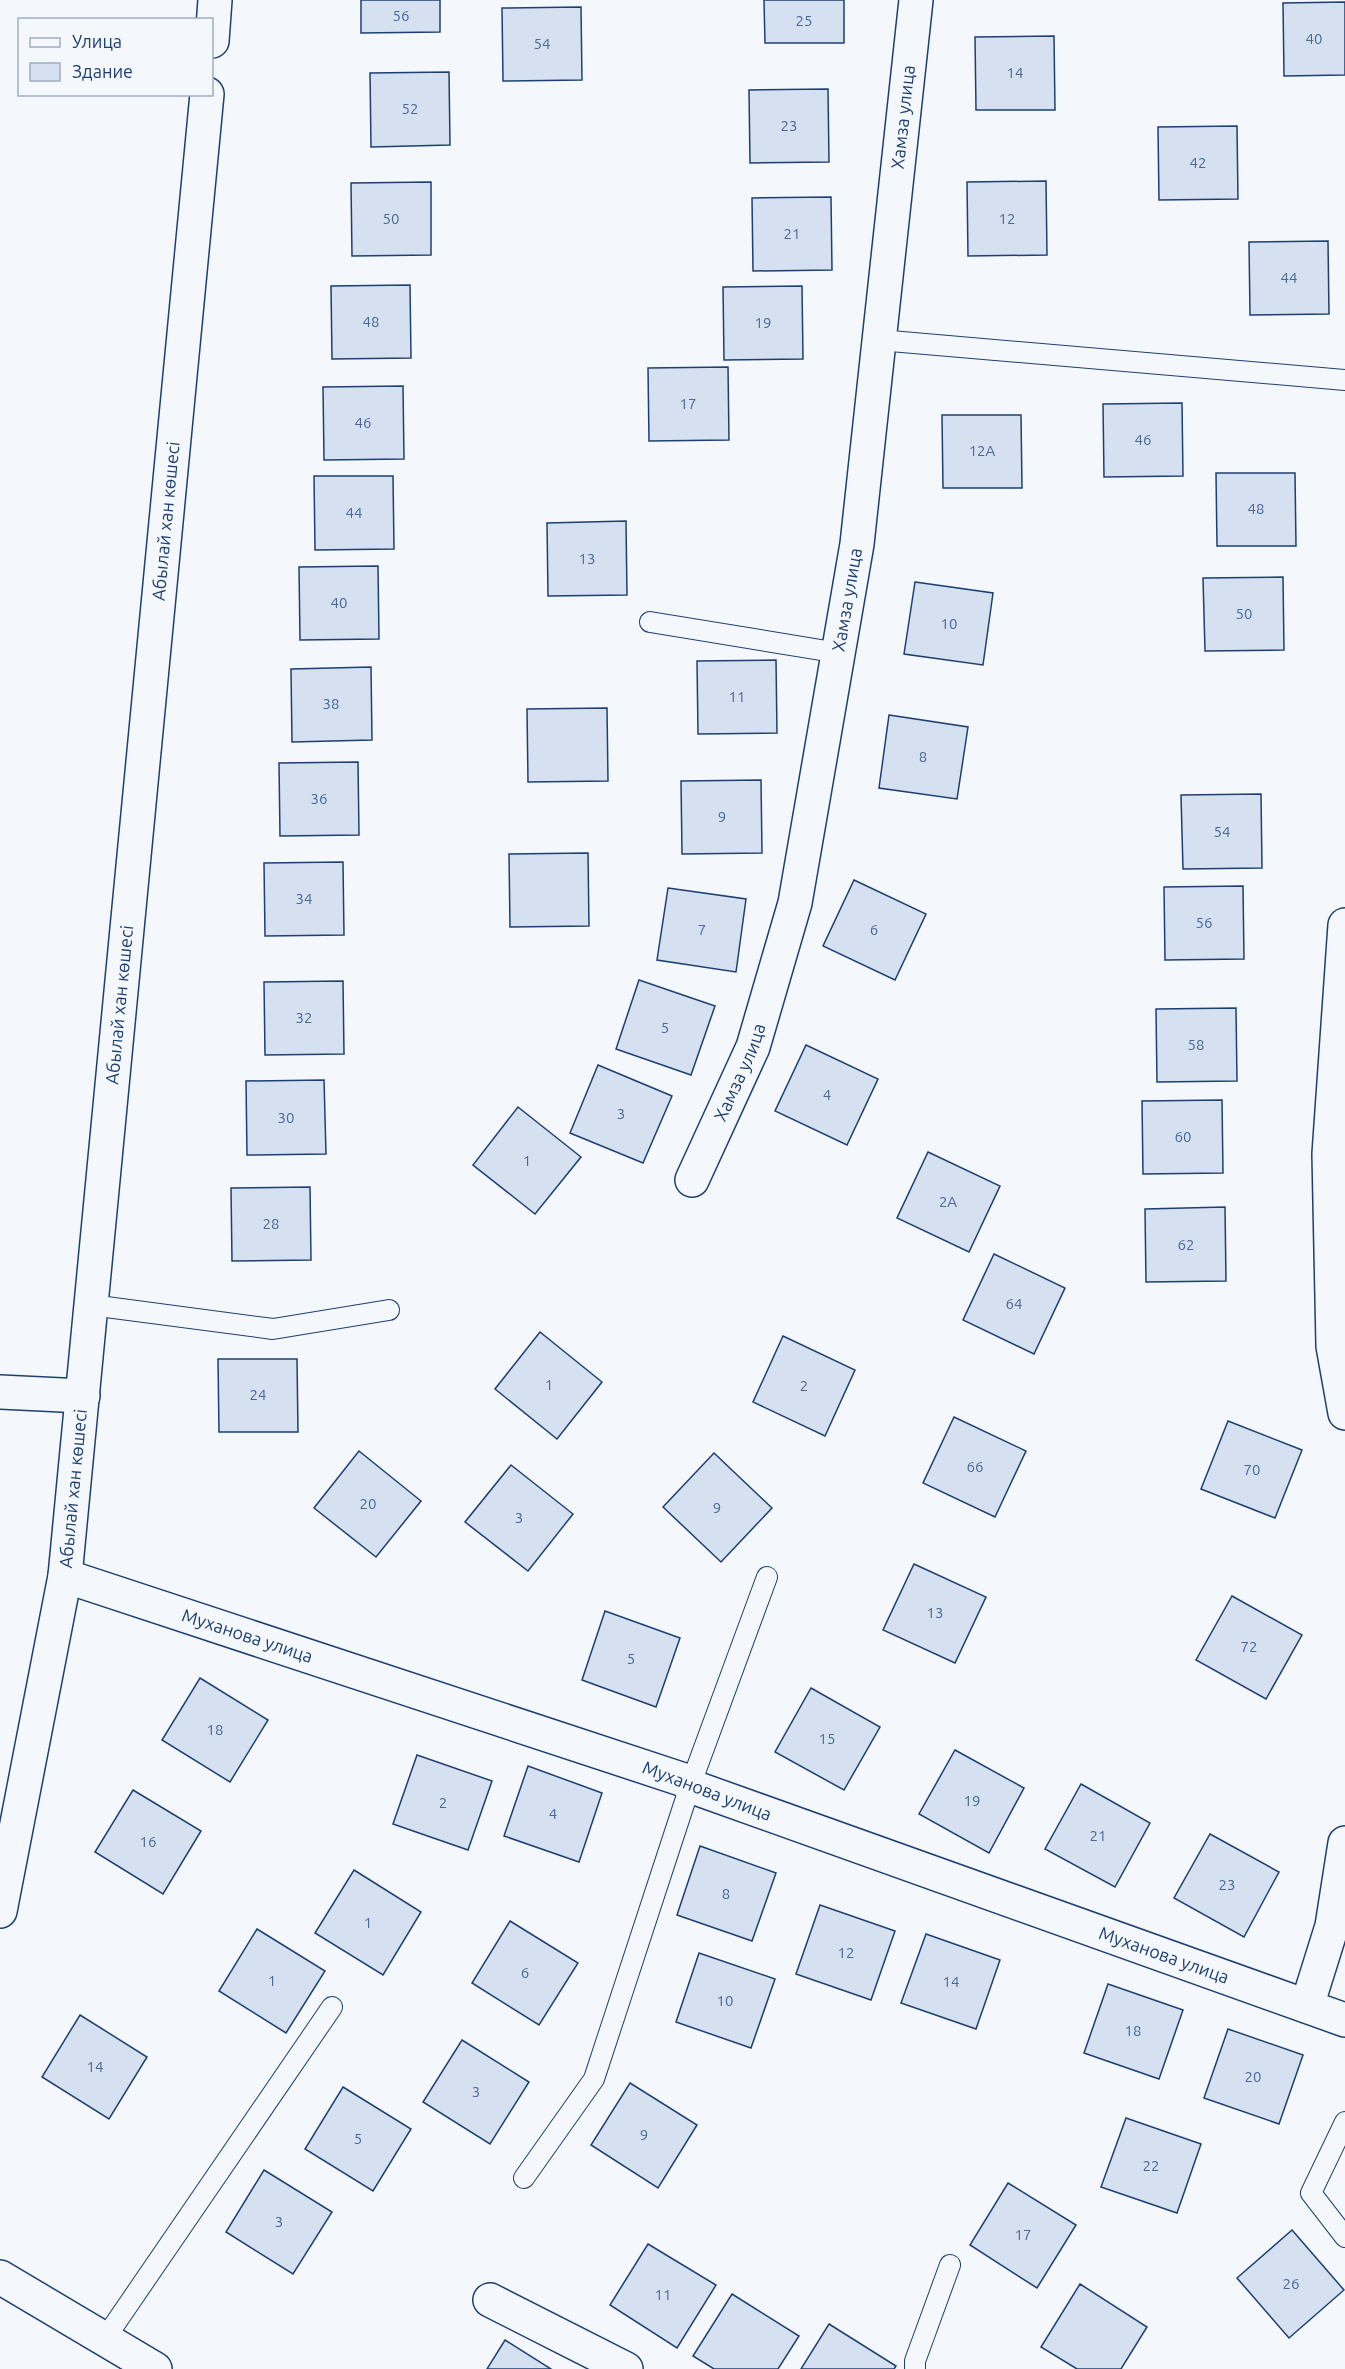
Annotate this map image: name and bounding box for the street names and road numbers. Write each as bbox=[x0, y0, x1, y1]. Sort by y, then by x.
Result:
street label: Хамза улица bbox=[887, 64, 918, 170]
street label: Абылай хан көшесі bbox=[148, 440, 183, 602]
street label: Хамза улица bbox=[828, 546, 865, 653]
street label: Абылай хан көшесі bbox=[101, 924, 136, 1085]
street label: Хамза улица bbox=[709, 1021, 768, 1124]
street label: Абылай хан көшесі bbox=[55, 1408, 90, 1569]
street label: Муханова улица bbox=[180, 1604, 316, 1666]
street label: Муханова улица bbox=[640, 1756, 775, 1824]
street label: Муханова улица bbox=[1097, 1922, 1232, 1987]

